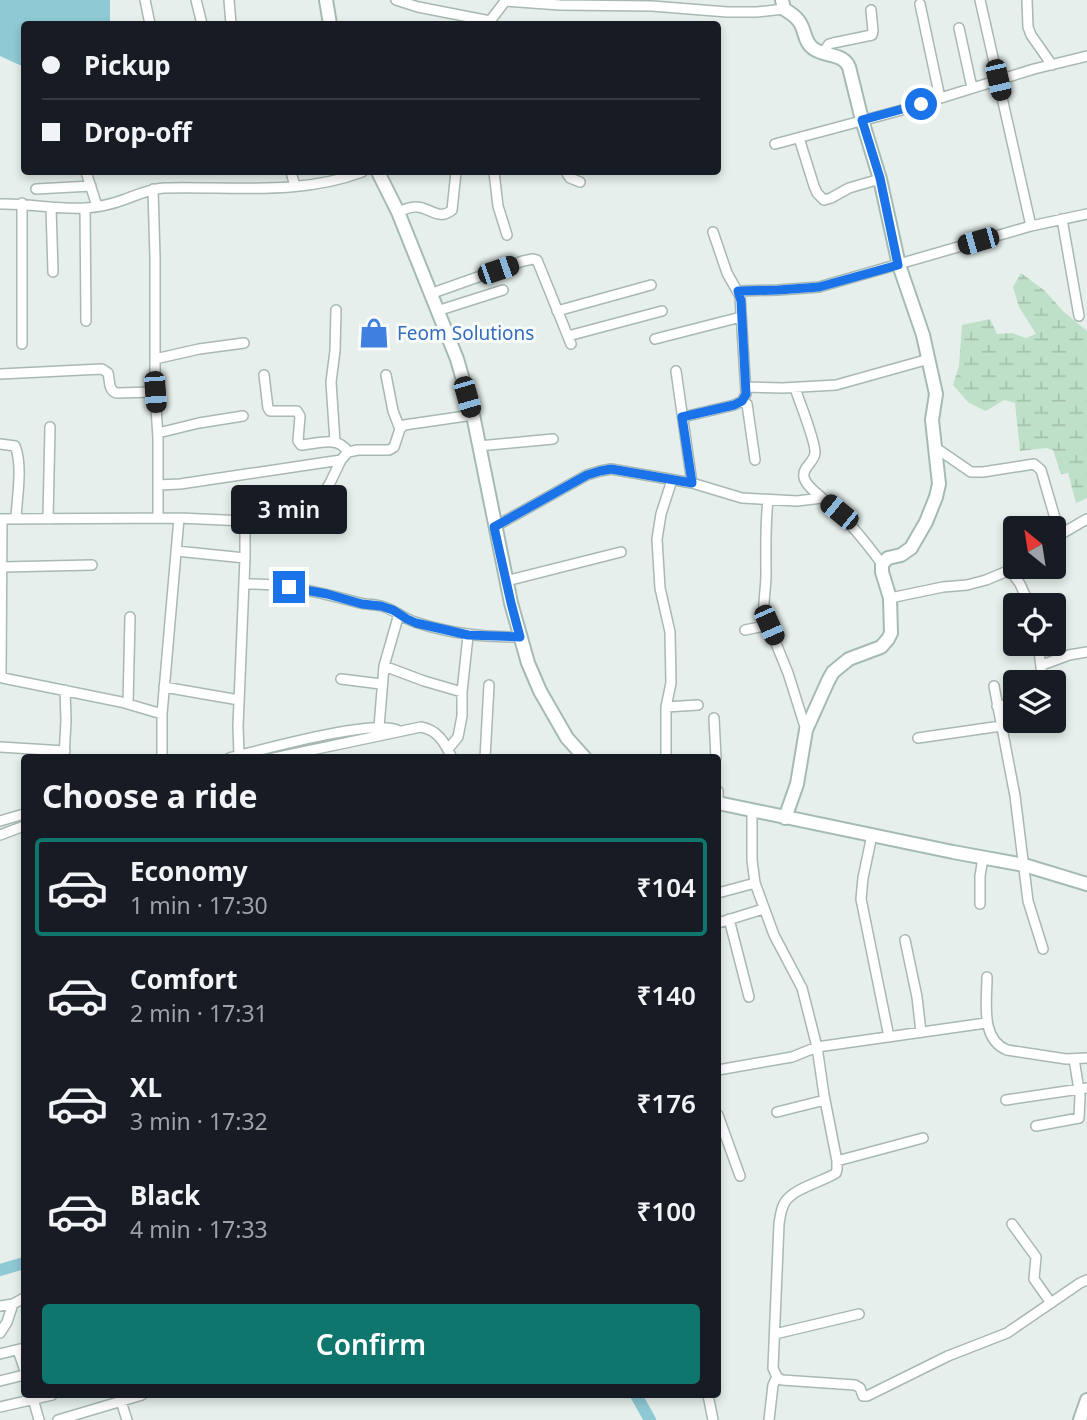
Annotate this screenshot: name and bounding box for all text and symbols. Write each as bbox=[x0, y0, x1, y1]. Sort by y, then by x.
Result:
text: Pickup bbox=[84, 47, 171, 83]
car bbox=[984, 57, 1013, 103]
route start bbox=[905, 88, 937, 120]
text: Drop-off bbox=[84, 114, 191, 150]
car bbox=[955, 225, 1002, 257]
car bbox=[475, 253, 522, 287]
shop icon: Feom Solutions bbox=[357, 316, 391, 350]
place label: Feom Solutions bbox=[397, 320, 534, 346]
car bbox=[144, 370, 167, 414]
car bbox=[452, 374, 483, 420]
callout: 3 min bbox=[231, 486, 347, 534]
car bbox=[817, 491, 862, 533]
text: 3 min bbox=[258, 493, 320, 525]
north arrow bbox=[1003, 516, 1066, 579]
map controls bbox=[1003, 516, 1066, 733]
route end bbox=[273, 571, 305, 603]
button: locate bbox=[1003, 593, 1066, 656]
car bbox=[751, 602, 788, 648]
button: layers bbox=[1003, 670, 1066, 733]
text: Choose a ride bbox=[42, 774, 258, 817]
text: Economy bbox=[130, 853, 248, 889]
icon: car bbox=[46, 856, 109, 919]
text: ₹104 bbox=[637, 869, 696, 905]
text: 1 min · 17:30 bbox=[130, 889, 268, 921]
text: Comfort bbox=[130, 961, 238, 997]
icon: car bbox=[46, 964, 109, 1027]
text: ₹140 bbox=[637, 977, 696, 1013]
text: 2 min · 17:31 bbox=[130, 997, 268, 1029]
text: XL bbox=[130, 1069, 162, 1105]
icon: car bbox=[46, 1072, 109, 1135]
text: ₹176 bbox=[637, 1085, 696, 1121]
text: 3 min · 17:32 bbox=[130, 1105, 268, 1137]
text: Black bbox=[130, 1177, 200, 1213]
icon: car bbox=[46, 1180, 109, 1243]
text: ₹100 bbox=[637, 1193, 696, 1229]
text: 4 min · 17:33 bbox=[130, 1213, 268, 1245]
button: Confirm bbox=[42, 1304, 700, 1384]

